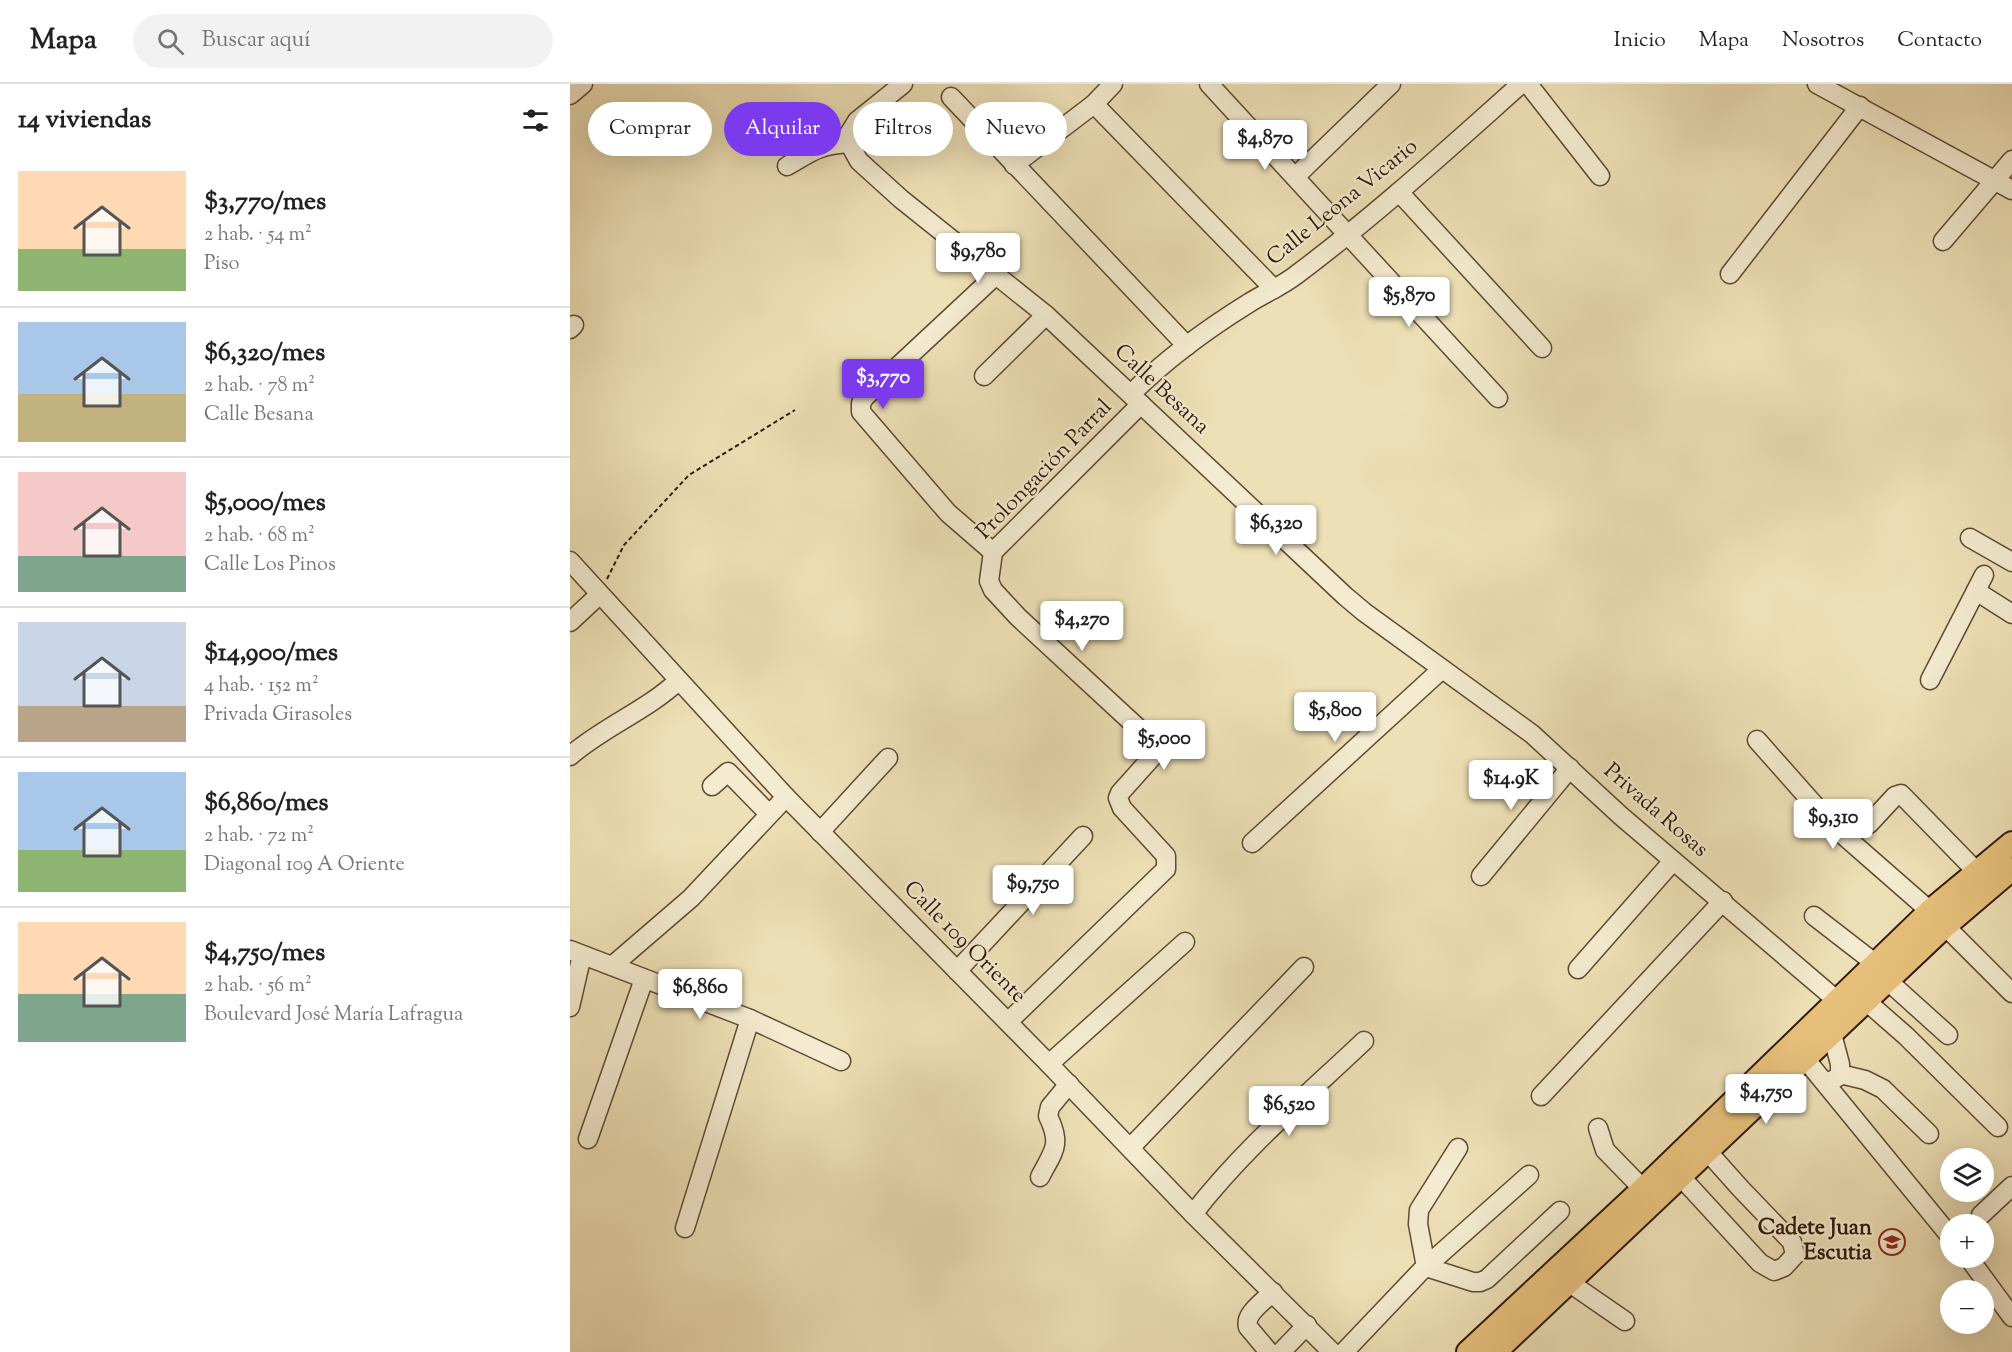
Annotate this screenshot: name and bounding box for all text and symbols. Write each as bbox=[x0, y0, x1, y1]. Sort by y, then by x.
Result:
search box bbox=[133, 14, 553, 68]
text: Mapa bbox=[30, 21, 97, 61]
icon: search bbox=[154, 25, 187, 58]
text: Buscar aquí bbox=[202, 25, 311, 57]
text: Inicio bbox=[1614, 26, 1666, 56]
text: Mapa bbox=[1699, 26, 1749, 56]
text: Nosotros bbox=[1782, 26, 1864, 56]
text: Contacto bbox=[1897, 26, 1982, 56]
text: 14 viviendas bbox=[18, 102, 151, 139]
chip: Comprar bbox=[588, 102, 712, 156]
chip: Alquilar bbox=[724, 102, 841, 156]
chip: Filtros bbox=[853, 102, 953, 156]
chip: Nuevo bbox=[965, 102, 1067, 156]
icon: filters bbox=[519, 104, 552, 137]
pin: $4,870 bbox=[1216, 120, 1314, 171]
text: $4,870 bbox=[1237, 125, 1293, 154]
street label: Calle Leona Vicario bbox=[1260, 132, 1426, 274]
text: $3,770/mes bbox=[204, 184, 326, 221]
icon: home bbox=[66, 195, 138, 267]
text: 2 hab. · 54 m² bbox=[204, 221, 312, 250]
pin: $9,780 bbox=[929, 233, 1027, 284]
text: $9,780 bbox=[950, 238, 1006, 267]
text: Piso bbox=[204, 250, 239, 279]
pin: $5,870 bbox=[1360, 277, 1458, 328]
text: $5,870 bbox=[1383, 282, 1435, 311]
text: $6,320/mes bbox=[204, 335, 325, 372]
street label: Calle Besana bbox=[1106, 337, 1216, 443]
icon: home bbox=[66, 346, 138, 418]
pin: $3,770 bbox=[834, 359, 932, 410]
text: $3,770 bbox=[856, 364, 910, 393]
text: 2 hab. · 78 m² bbox=[204, 372, 315, 401]
street label: Prolongación Parral bbox=[970, 393, 1120, 547]
text: Calle Besana bbox=[204, 401, 314, 430]
text: $5,000/mes bbox=[204, 485, 326, 522]
icon: home bbox=[66, 496, 138, 568]
pin: $6,320 bbox=[1227, 505, 1325, 556]
text: $6,320 bbox=[1249, 510, 1303, 539]
text: 2 hab. · 68 m² bbox=[204, 522, 315, 551]
text: Calle Los Pinos bbox=[204, 551, 336, 580]
pin: $4,270 bbox=[1033, 601, 1131, 652]
text: $4,270 bbox=[1054, 606, 1110, 635]
text: $14,900/mes bbox=[204, 635, 338, 672]
icon: home bbox=[66, 646, 138, 718]
text: 4 hab. · 152 m² bbox=[204, 672, 319, 701]
pin: $5,800 bbox=[1286, 692, 1384, 743]
text: $5,800 bbox=[1308, 697, 1362, 726]
text: Privada Girasoles bbox=[204, 701, 352, 730]
pin: $5,000 bbox=[1115, 720, 1213, 771]
text: $5,000 bbox=[1137, 725, 1191, 754]
street label: Privada Rosas bbox=[1596, 756, 1714, 866]
pin: $14.9K bbox=[1462, 760, 1560, 811]
text: $14.9K bbox=[1483, 765, 1539, 794]
text: $6,860/mes bbox=[204, 785, 329, 822]
icon: home bbox=[66, 796, 138, 868]
pin: $9,310 bbox=[1784, 799, 1882, 850]
text: $9,310 bbox=[1808, 804, 1858, 833]
text: 2 hab. · 72 m² bbox=[204, 822, 314, 851]
text: Diagonal 109 A Oriente bbox=[204, 851, 405, 880]
pin: $9,750 bbox=[984, 865, 1082, 916]
text: $9,750 bbox=[1007, 870, 1059, 899]
street label: Calle 109 Oriente bbox=[895, 874, 1033, 1012]
text: $4,750/mes bbox=[204, 935, 325, 972]
icon: home bbox=[66, 946, 138, 1018]
pin: $6,860 bbox=[651, 969, 749, 1020]
text: 2 hab. · 56 m² bbox=[204, 972, 312, 1001]
text: $6,860 bbox=[672, 974, 728, 1003]
text: Boulevard José María Lafragua bbox=[204, 1001, 463, 1030]
pin: $4,750 bbox=[1717, 1074, 1815, 1125]
text: $4,750 bbox=[1739, 1079, 1793, 1108]
pin: $6,520 bbox=[1240, 1086, 1338, 1137]
text: $6,520 bbox=[1263, 1091, 1315, 1120]
map controls bbox=[1940, 1148, 1994, 1334]
button: layers bbox=[1940, 1148, 1994, 1202]
place label: Cadete Juan Escutia bbox=[1758, 1213, 1873, 1270]
button: + bbox=[1940, 1214, 1994, 1268]
school or university icon: Cadete Juan Escutia bbox=[1877, 1227, 1907, 1257]
button: − bbox=[1940, 1280, 1994, 1334]

